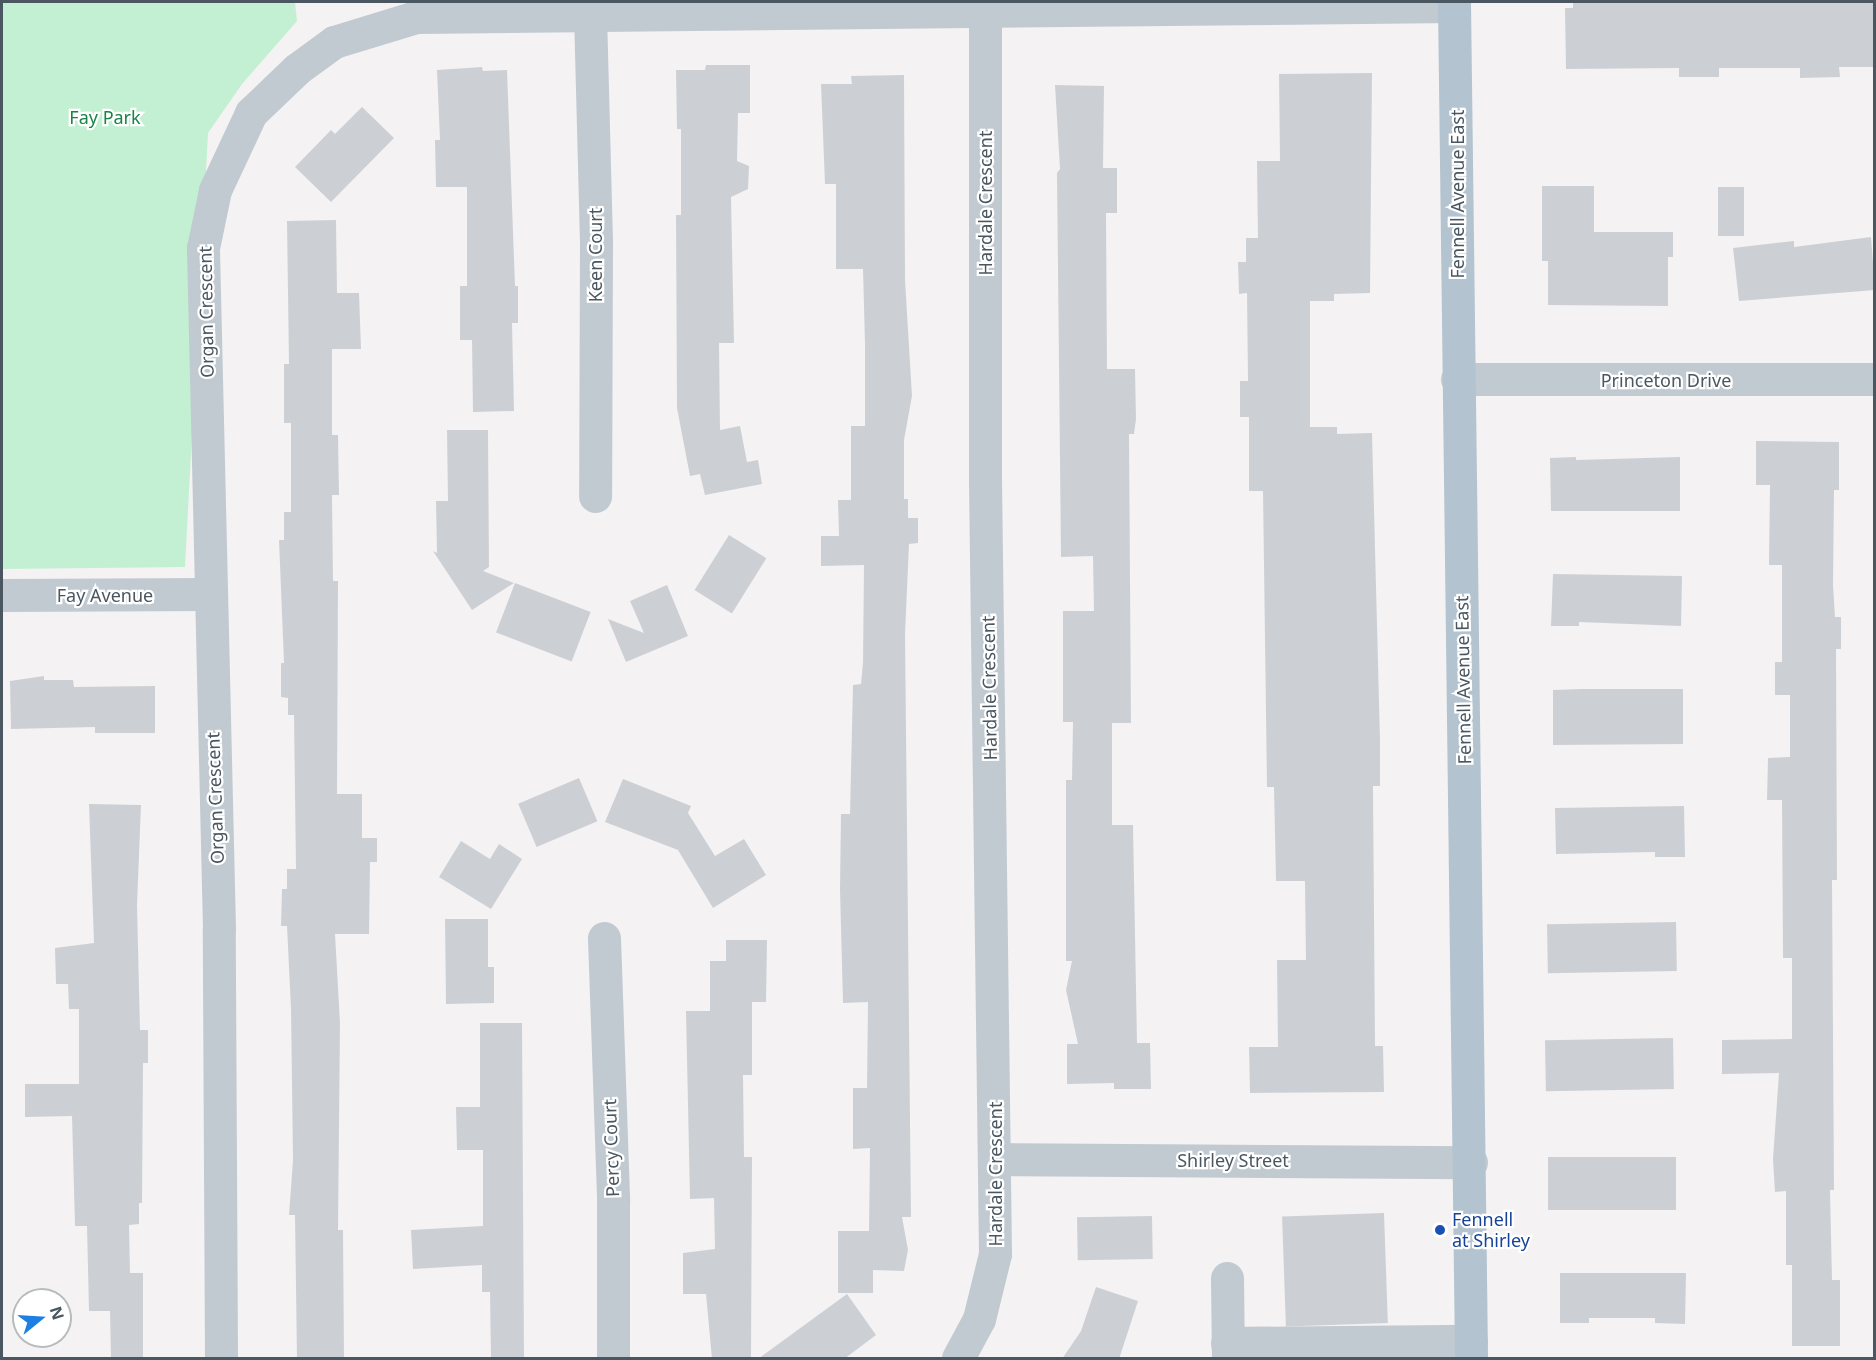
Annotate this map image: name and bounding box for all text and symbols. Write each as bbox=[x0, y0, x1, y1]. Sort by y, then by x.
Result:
park label: Fay Park bbox=[69, 106, 141, 128]
street label: Fennell Avenue East bbox=[1446, 110, 1468, 278]
street label: Hardale Crescent bbox=[974, 131, 996, 275]
street label: Keen Court bbox=[584, 208, 606, 302]
street label: Organ Crescent bbox=[194, 246, 218, 378]
street label: Princeton Drive bbox=[1601, 369, 1731, 391]
street label: Fay Avenue bbox=[57, 584, 153, 606]
street label: Fennell Avenue East bbox=[1451, 595, 1475, 765]
street label: Hardale Crescent bbox=[977, 615, 1001, 761]
street label: Organ Crescent bbox=[202, 732, 228, 864]
street label: Percy Court bbox=[598, 1099, 624, 1197]
street label: Hardale Crescent bbox=[984, 1102, 1006, 1246]
street label: Shirley Street bbox=[1177, 1149, 1289, 1171]
place label: Fennell at Shirley bbox=[1452, 1209, 1530, 1252]
marker: Fennell at Shirley bbox=[1433, 1223, 1447, 1237]
north arrow bbox=[12, 1288, 72, 1348]
text: N bbox=[45, 1303, 70, 1323]

